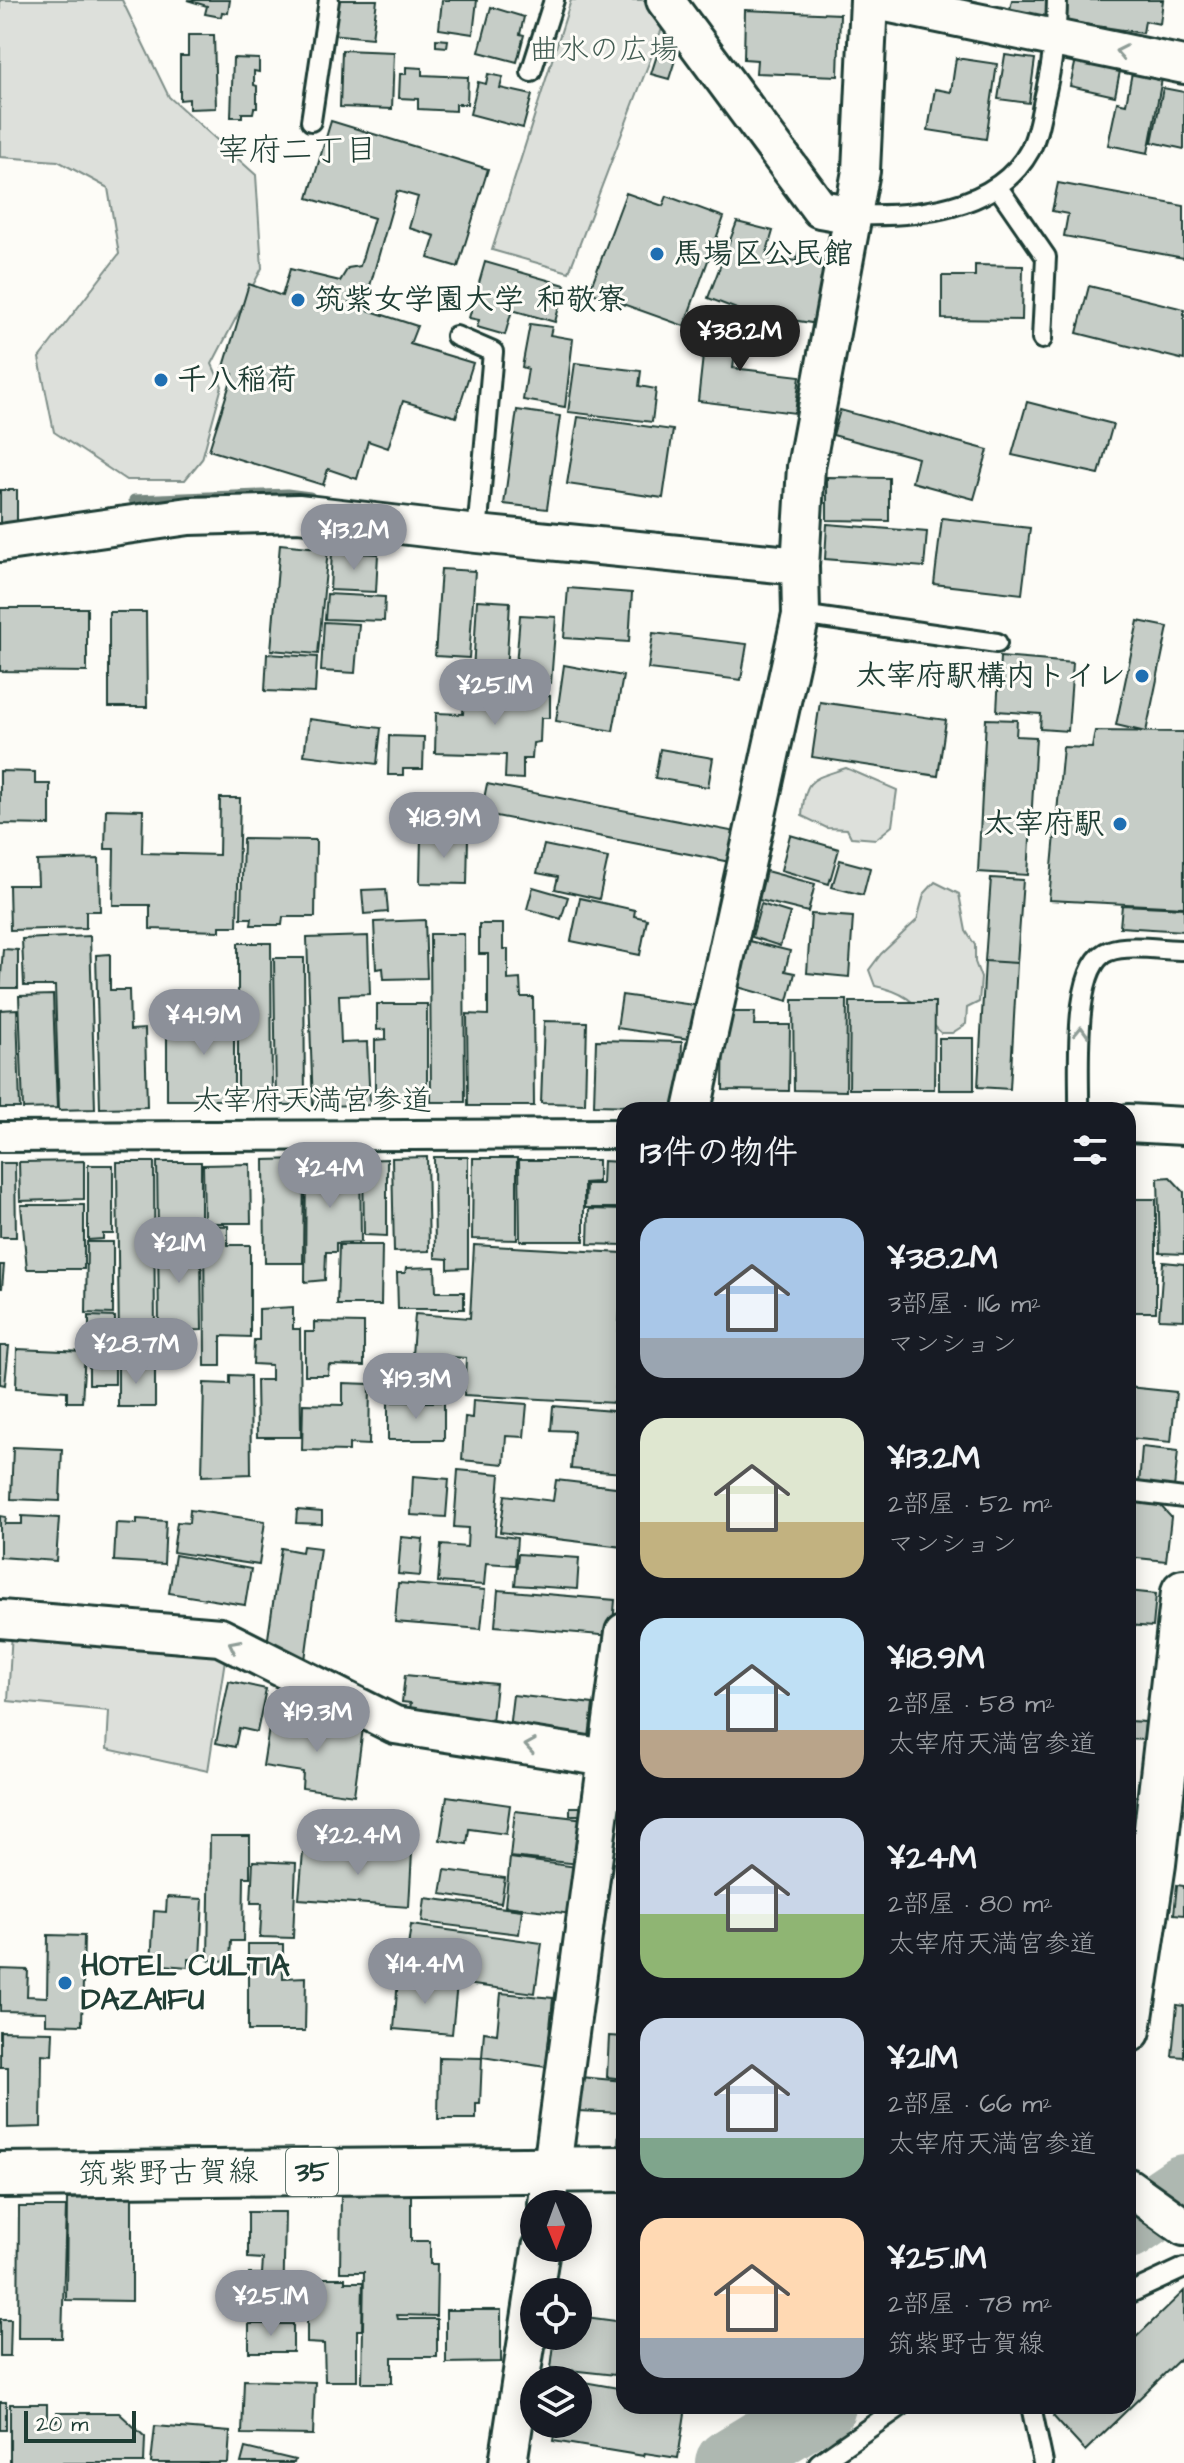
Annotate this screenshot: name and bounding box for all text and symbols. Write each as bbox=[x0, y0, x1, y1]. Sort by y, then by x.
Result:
park label: 曲水の広場 bbox=[529, 29, 679, 71]
one-way arrow bbox=[1114, 45, 1127, 62]
district label: 宰府二丁目 bbox=[217, 128, 377, 173]
place label: 馬場区公民館 bbox=[673, 233, 853, 275]
marker: 馬場区公民館 bbox=[648, 245, 666, 263]
place label: 筑紫女学園大学 和敬寮 bbox=[314, 279, 626, 321]
marker: 筑紫女学園大学 和敬寮 bbox=[289, 291, 307, 309]
pin: ¥38.2M bbox=[675, 305, 805, 373]
text: ¥38.2M bbox=[698, 313, 782, 349]
place label: 千八稲荷 bbox=[177, 359, 297, 401]
marker: 千八稲荷 bbox=[152, 371, 170, 389]
pin: ¥13.2M bbox=[289, 504, 419, 572]
text: ¥13.2M bbox=[319, 512, 389, 548]
place label: 太宰府駅構内トイレ bbox=[856, 655, 1126, 697]
pin: ¥25.1M bbox=[430, 659, 560, 727]
text: ¥25.1M bbox=[457, 667, 533, 703]
marker: 太宰府駅構内トイレ bbox=[1133, 667, 1151, 685]
pin: ¥18.9M bbox=[379, 792, 509, 860]
text: ¥18.9M bbox=[407, 800, 481, 836]
place label: 太宰府駅 bbox=[984, 803, 1104, 845]
marker: 太宰府駅 bbox=[1111, 815, 1129, 833]
pin: ¥41.9M bbox=[139, 989, 269, 1057]
text: ¥41.9M bbox=[167, 997, 241, 1033]
one-way arrow bbox=[1072, 1025, 1090, 1038]
street label: 太宰府天満宮参道 bbox=[192, 1080, 432, 1122]
icon: filters bbox=[1068, 1128, 1112, 1172]
text: 13件の物件 bbox=[640, 1129, 798, 1177]
pin: ¥24M bbox=[283, 1142, 377, 1210]
text: ¥24M bbox=[296, 1150, 364, 1186]
pin: ¥21M bbox=[132, 1217, 226, 1285]
text: ¥21M bbox=[152, 1225, 206, 1261]
text: ¥38.2M bbox=[888, 1234, 998, 1282]
icon: home bbox=[704, 1250, 800, 1346]
text: 3部屋 · 116 m² bbox=[888, 1286, 1041, 1322]
pin: ¥28.7M bbox=[71, 1318, 201, 1386]
text: ¥28.7M bbox=[93, 1326, 179, 1362]
text: マンション bbox=[888, 1326, 1017, 1362]
pin: ¥19.3M bbox=[351, 1353, 481, 1421]
text: ¥19.3M bbox=[381, 1361, 451, 1397]
text: ¥13.2M bbox=[888, 1434, 980, 1482]
icon: home bbox=[704, 1450, 800, 1546]
text: 2部屋 · 52 m² bbox=[888, 1486, 1053, 1522]
text: マンション bbox=[888, 1526, 1017, 1562]
text: ¥18.9M bbox=[888, 1634, 985, 1682]
one-way arrow bbox=[228, 1639, 243, 1654]
icon: home bbox=[704, 1650, 800, 1746]
pin: ¥19.3M bbox=[252, 1686, 382, 1754]
text: 2部屋 · 58 m² bbox=[888, 1686, 1055, 1722]
text: ¥19.3M bbox=[282, 1694, 352, 1730]
text: 太宰府天満宮参道 bbox=[888, 1726, 1096, 1762]
one-way arrow bbox=[523, 1739, 536, 1756]
pin: ¥22.4M bbox=[293, 1809, 423, 1877]
text: ¥22.4M bbox=[315, 1817, 401, 1853]
text: ¥24M bbox=[888, 1834, 977, 1882]
icon: home bbox=[704, 1850, 800, 1946]
text: 2部屋 · 80 m² bbox=[888, 1886, 1053, 1922]
text: 太宰府天満宮参道 bbox=[888, 1926, 1096, 1962]
pin: ¥14.4M bbox=[360, 1938, 490, 2006]
place label: HOTEL CULTIA DAZAIFU bbox=[81, 1945, 291, 2021]
text: ¥14.4M bbox=[386, 1946, 464, 1982]
marker: HOTEL CULTIA DAZAIFU bbox=[56, 1974, 74, 1992]
text: ¥21M bbox=[888, 2034, 958, 2082]
icon: home bbox=[704, 2050, 800, 2146]
text: 2部屋 · 66 m² bbox=[888, 2086, 1052, 2122]
text: 太宰府天満宮参道 bbox=[888, 2126, 1096, 2162]
road number: 35 bbox=[286, 2148, 338, 2196]
street label: 筑紫野古賀線 bbox=[78, 2150, 258, 2196]
north arrow bbox=[520, 2190, 592, 2262]
map controls bbox=[520, 2190, 592, 2438]
text: ¥25.1M bbox=[888, 2234, 987, 2282]
icon: home bbox=[704, 2250, 800, 2346]
pin: ¥25.1M bbox=[206, 2270, 336, 2338]
text: ¥25.1M bbox=[233, 2278, 309, 2314]
button: locate bbox=[520, 2278, 592, 2350]
text: 2部屋 · 78 m² bbox=[888, 2286, 1053, 2322]
text: 筑紫野古賀線 bbox=[888, 2326, 1044, 2362]
button: layers bbox=[520, 2366, 592, 2438]
scale bar bbox=[24, 2407, 136, 2443]
text: 20 m bbox=[36, 2409, 88, 2440]

